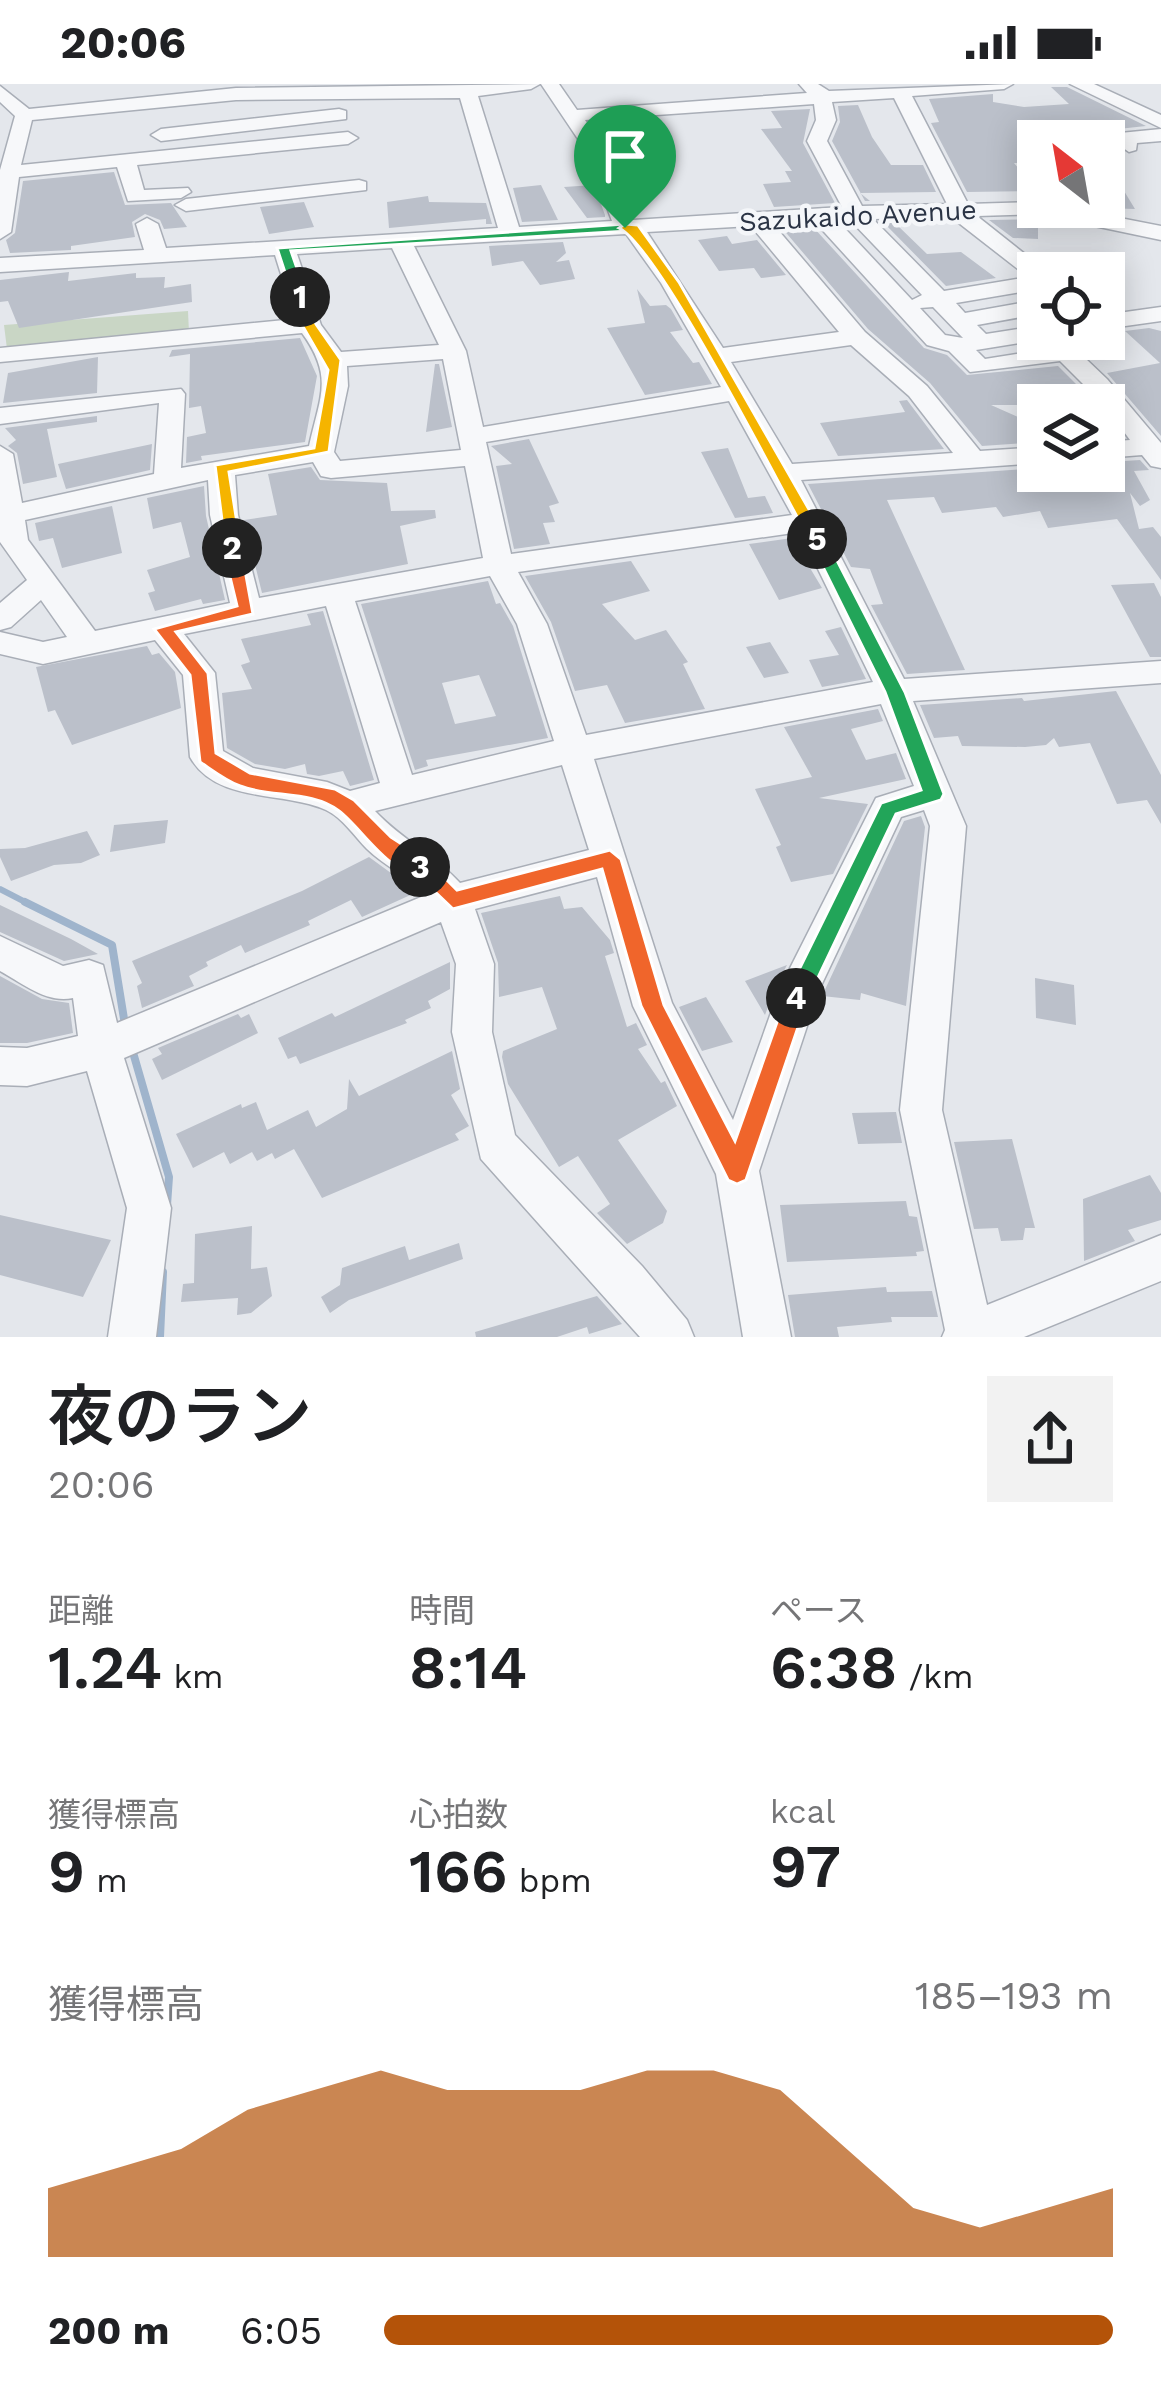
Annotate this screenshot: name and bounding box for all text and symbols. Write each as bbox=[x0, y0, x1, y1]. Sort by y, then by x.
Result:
text: 20:06 bbox=[60, 16, 186, 69]
pin bbox=[574, 105, 676, 228]
north arrow bbox=[1017, 120, 1125, 228]
map controls bbox=[1017, 120, 1125, 492]
icon: arrive bbox=[592, 123, 658, 189]
street label: Sazukaido Avenue bbox=[738, 194, 978, 238]
button: locate bbox=[1017, 252, 1125, 360]
pin: 1 bbox=[270, 267, 330, 327]
text: 1 bbox=[293, 277, 307, 316]
button: layers bbox=[1017, 384, 1125, 492]
pin: 5 bbox=[787, 509, 847, 569]
pin: 2 bbox=[202, 518, 262, 578]
text: 5 bbox=[807, 519, 827, 558]
text: 2 bbox=[222, 528, 242, 567]
pin: 3 bbox=[390, 837, 450, 897]
text: 3 bbox=[410, 847, 430, 886]
pin: 4 bbox=[766, 968, 826, 1028]
text: 4 bbox=[785, 978, 807, 1017]
button: share bbox=[987, 1376, 1113, 1502]
text: 夜のラン bbox=[48, 1378, 312, 1455]
text: 20:06 bbox=[48, 1462, 155, 1507]
text: 距離 bbox=[48, 1591, 114, 1630]
text: 時間 bbox=[409, 1591, 475, 1630]
text: ペース bbox=[770, 1591, 867, 1630]
text: 1.24 bbox=[48, 1632, 162, 1703]
text: 8:14 bbox=[409, 1632, 527, 1703]
text: 6:38 bbox=[770, 1632, 898, 1703]
text: km bbox=[162, 1657, 224, 1696]
text: /km bbox=[898, 1657, 973, 1696]
text: kcal bbox=[770, 1792, 835, 1831]
text: 獲得標高 bbox=[48, 1795, 180, 1834]
text: 心拍数 bbox=[409, 1795, 508, 1834]
text: 97 bbox=[770, 1831, 841, 1902]
text: 9 bbox=[48, 1836, 85, 1907]
text: 166 bbox=[409, 1836, 508, 1907]
text: m bbox=[85, 1861, 128, 1900]
text: bpm bbox=[508, 1861, 592, 1900]
text: 185–193 m bbox=[915, 1973, 1113, 2018]
text: 獲得標高 bbox=[48, 1982, 204, 2027]
text: 200 m bbox=[48, 2308, 169, 2353]
text: 6:05 bbox=[240, 2308, 322, 2353]

